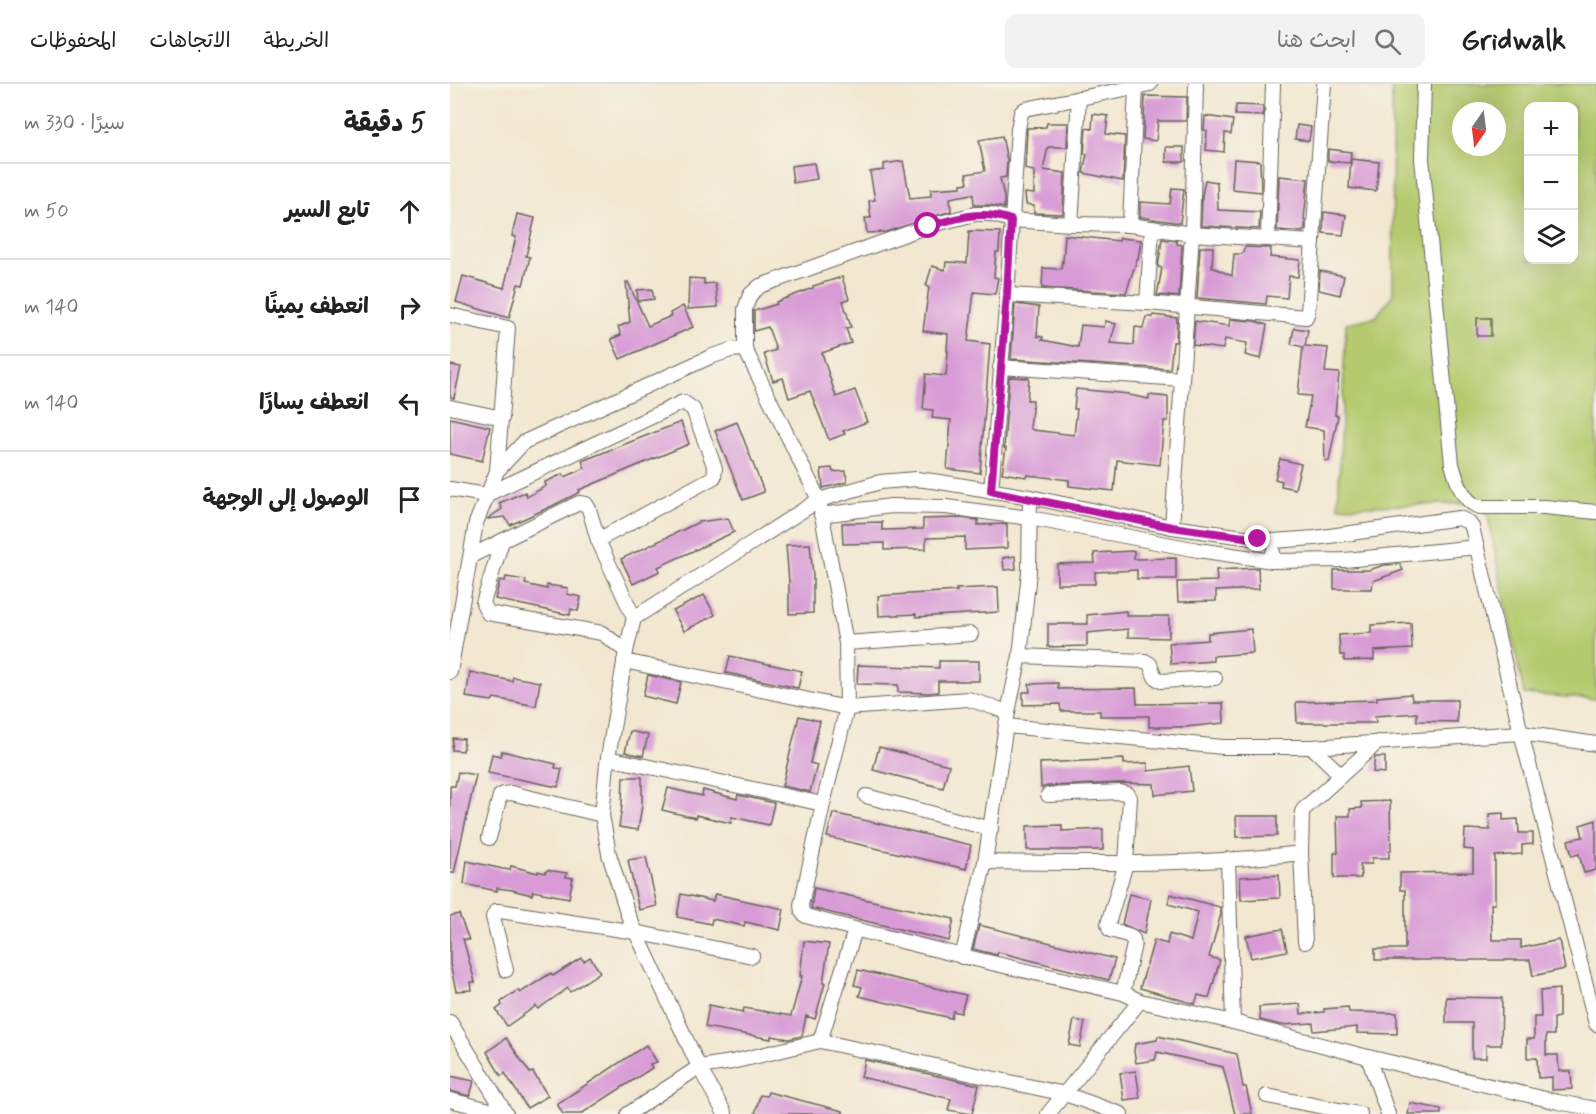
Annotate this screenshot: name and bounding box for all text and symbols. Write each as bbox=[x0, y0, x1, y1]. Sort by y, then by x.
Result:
search box bbox=[1005, 14, 1425, 68]
text: Gridwalk bbox=[1461, 23, 1566, 60]
icon: search bbox=[1371, 25, 1404, 58]
text: المحفوظات bbox=[30, 27, 116, 55]
text: الاتجاهات bbox=[149, 27, 231, 55]
text: الخريطة bbox=[264, 27, 329, 55]
text: ابحث هنا bbox=[1277, 27, 1356, 55]
north arrow bbox=[1452, 102, 1506, 156]
map controls bbox=[1524, 102, 1578, 264]
button: + bbox=[1524, 102, 1578, 156]
text: 5 دقيقة bbox=[343, 107, 426, 141]
text: سيرًا · 330 m bbox=[24, 110, 125, 137]
button: − bbox=[1524, 156, 1578, 210]
icon: ahead bbox=[393, 195, 426, 228]
text: تابع السير bbox=[285, 197, 369, 225]
text: 50 m bbox=[24, 198, 69, 225]
button: layers bbox=[1524, 210, 1578, 264]
route start bbox=[914, 212, 940, 238]
icon: right bbox=[393, 291, 426, 324]
text: انعطف يمينًا bbox=[265, 293, 369, 321]
text: 140 m bbox=[24, 294, 78, 321]
icon: left bbox=[393, 387, 426, 420]
text: انعطف يسارًا bbox=[259, 389, 369, 417]
text: 140 m bbox=[24, 390, 78, 417]
icon: arrive bbox=[393, 483, 426, 516]
text: الوصول إلى الوجهة bbox=[202, 485, 369, 513]
route end bbox=[1244, 525, 1270, 551]

